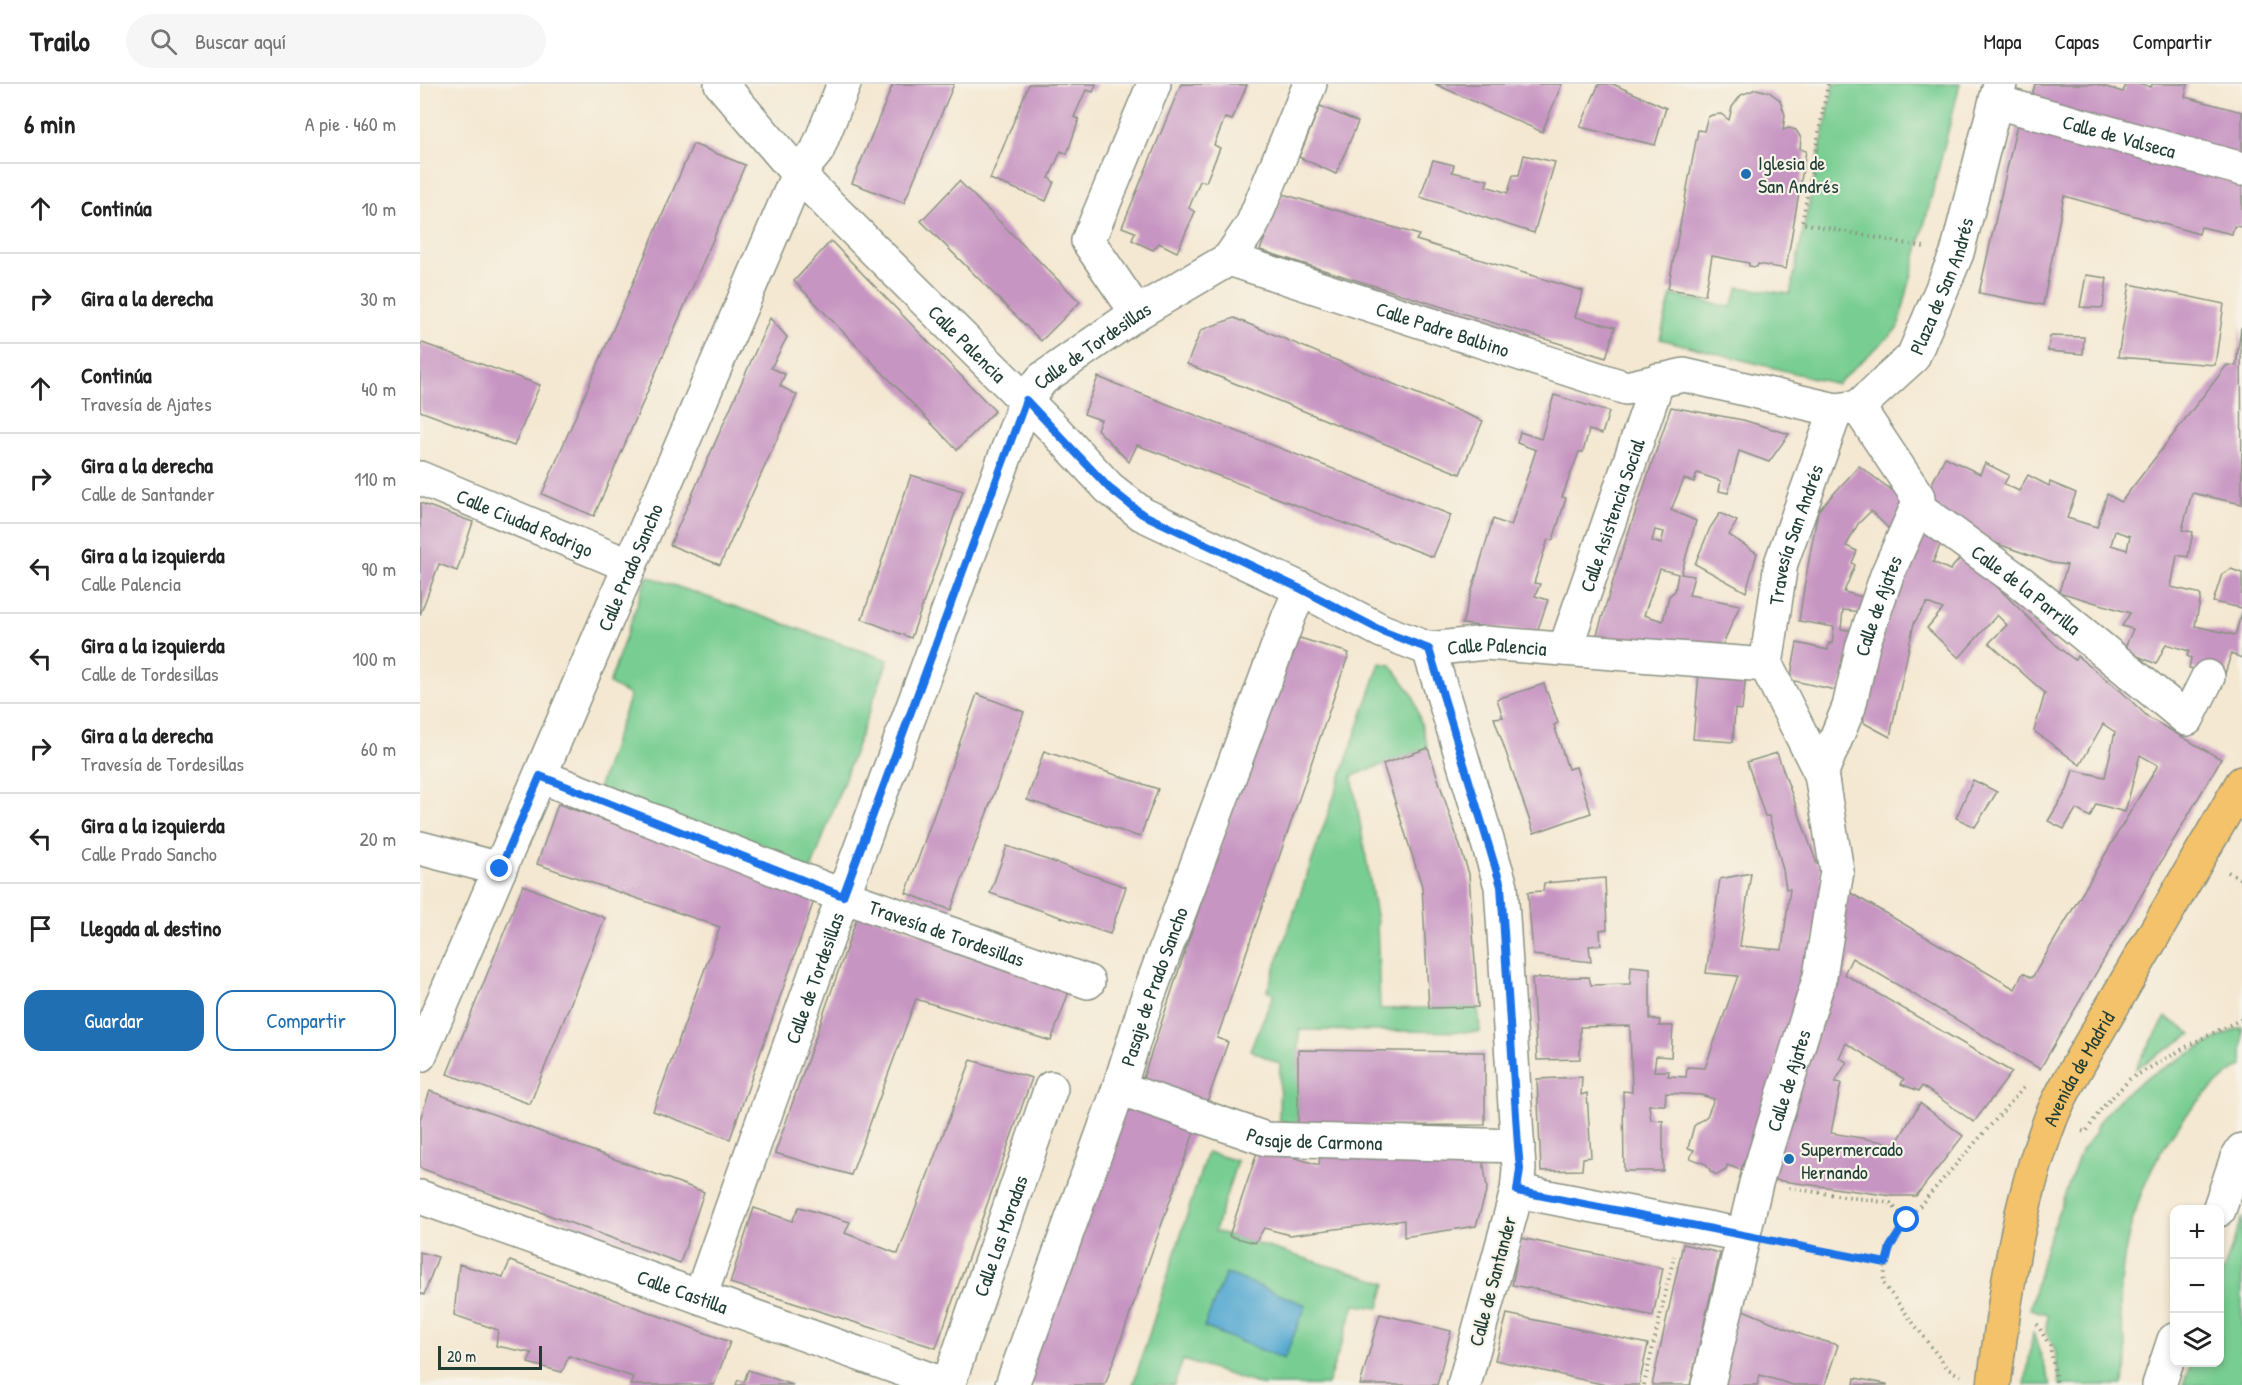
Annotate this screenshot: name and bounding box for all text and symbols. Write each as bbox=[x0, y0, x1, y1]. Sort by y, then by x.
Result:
search box bbox=[126, 14, 546, 68]
text: Trailo bbox=[30, 22, 90, 60]
icon: search bbox=[147, 25, 180, 58]
text: Buscar aquí bbox=[195, 26, 287, 56]
text: Mapa bbox=[1983, 27, 2021, 56]
text: Capas bbox=[2054, 27, 2099, 56]
text: Compartir bbox=[2132, 27, 2212, 56]
text: 6 min bbox=[24, 106, 76, 141]
street label: Calle de Valseca bbox=[2060, 107, 2179, 164]
text: A pie · 460 m bbox=[305, 110, 396, 137]
place label: Iglesia de San Andrés bbox=[1758, 149, 1839, 199]
marker: Iglesia de San Andrés bbox=[1739, 167, 1753, 181]
icon: ahead bbox=[24, 192, 57, 225]
text: Continúa bbox=[81, 193, 152, 223]
text: 10 m bbox=[362, 195, 396, 222]
street label: Plaza de San Andrés bbox=[1902, 214, 1979, 358]
icon: right bbox=[24, 282, 57, 315]
text: Gira a la derecha bbox=[81, 283, 213, 313]
text: 30 m bbox=[360, 285, 396, 312]
street label: Calle de Tordesillas bbox=[1026, 294, 1156, 394]
street label: Calle Padre Balbino bbox=[1373, 294, 1513, 363]
street label: Calle Palencia bbox=[923, 298, 1013, 388]
text: Continúa bbox=[81, 360, 152, 390]
icon: ahead bbox=[24, 372, 57, 405]
text: 40 m bbox=[361, 375, 396, 402]
text: Travesía de Ajates bbox=[81, 390, 212, 417]
street label: Calle Asistencia Social bbox=[1572, 434, 1651, 595]
text: Gira a la derecha bbox=[81, 450, 213, 480]
street label: Travesía San Andrés bbox=[1762, 460, 1829, 607]
icon: right bbox=[24, 462, 57, 495]
text: 110 m bbox=[354, 465, 396, 492]
text: Calle de Santander bbox=[81, 480, 215, 507]
street label: Calle Ciudad Rodrigo bbox=[453, 481, 598, 563]
street label: Calle Prado Sancho bbox=[590, 499, 669, 635]
street label: Calle de la Parrilla bbox=[1966, 538, 2087, 640]
text: Gira a la izquierda bbox=[81, 540, 225, 570]
street label: Calle de Ajates bbox=[1847, 551, 1908, 659]
icon: left bbox=[24, 552, 57, 585]
text: 90 m bbox=[362, 555, 396, 582]
text: Calle Palencia bbox=[81, 570, 181, 597]
street label: Calle Palencia bbox=[1446, 629, 1548, 661]
text: Gira a la izquierda bbox=[81, 630, 225, 660]
icon: left bbox=[24, 642, 57, 675]
text: 100 m bbox=[353, 645, 396, 672]
text: Calle de Tordesillas bbox=[81, 660, 219, 687]
text: Gira a la derecha bbox=[81, 720, 213, 750]
icon: right bbox=[24, 732, 57, 765]
text: 60 m bbox=[361, 735, 396, 762]
text: Travesía de Tordesillas bbox=[81, 750, 244, 777]
text: Gira a la izquierda bbox=[81, 810, 225, 840]
icon: left bbox=[24, 822, 57, 855]
text: 20 m bbox=[359, 825, 396, 852]
text: Calle Prado Sancho bbox=[81, 840, 217, 867]
route end bbox=[486, 855, 512, 881]
street label: Travesía de Tordesillas bbox=[865, 893, 1029, 972]
street label: Pasaje de Prado Sancho bbox=[1113, 903, 1194, 1069]
street label: Calle de Tordesillas bbox=[778, 908, 850, 1047]
icon: arrive bbox=[24, 912, 57, 945]
text: Llegada al destino bbox=[81, 913, 221, 943]
button: Guardar bbox=[24, 990, 204, 1051]
button: Compartir bbox=[216, 990, 396, 1051]
street label: Avenida de Madrid bbox=[2036, 1006, 2120, 1130]
street label: Calle de Ajates bbox=[1759, 1026, 1816, 1135]
street label: Pasaje de Carmona bbox=[1243, 1120, 1383, 1156]
place label: Supermercado Hernando bbox=[1801, 1135, 1903, 1185]
marker: Supermercado Hernando bbox=[1782, 1152, 1796, 1166]
street label: Calle Las Moradas bbox=[966, 1171, 1033, 1300]
map controls bbox=[2170, 1205, 2224, 1367]
button: + bbox=[2170, 1205, 2224, 1259]
route start bbox=[1893, 1206, 1919, 1232]
street label: Calle de Santander bbox=[1462, 1213, 1522, 1349]
button: − bbox=[2170, 1259, 2224, 1313]
street label: Calle Castilla bbox=[634, 1262, 732, 1320]
button: layers bbox=[2170, 1313, 2224, 1367]
scale bar bbox=[438, 1343, 542, 1370]
text: 20 m bbox=[447, 1345, 476, 1367]

